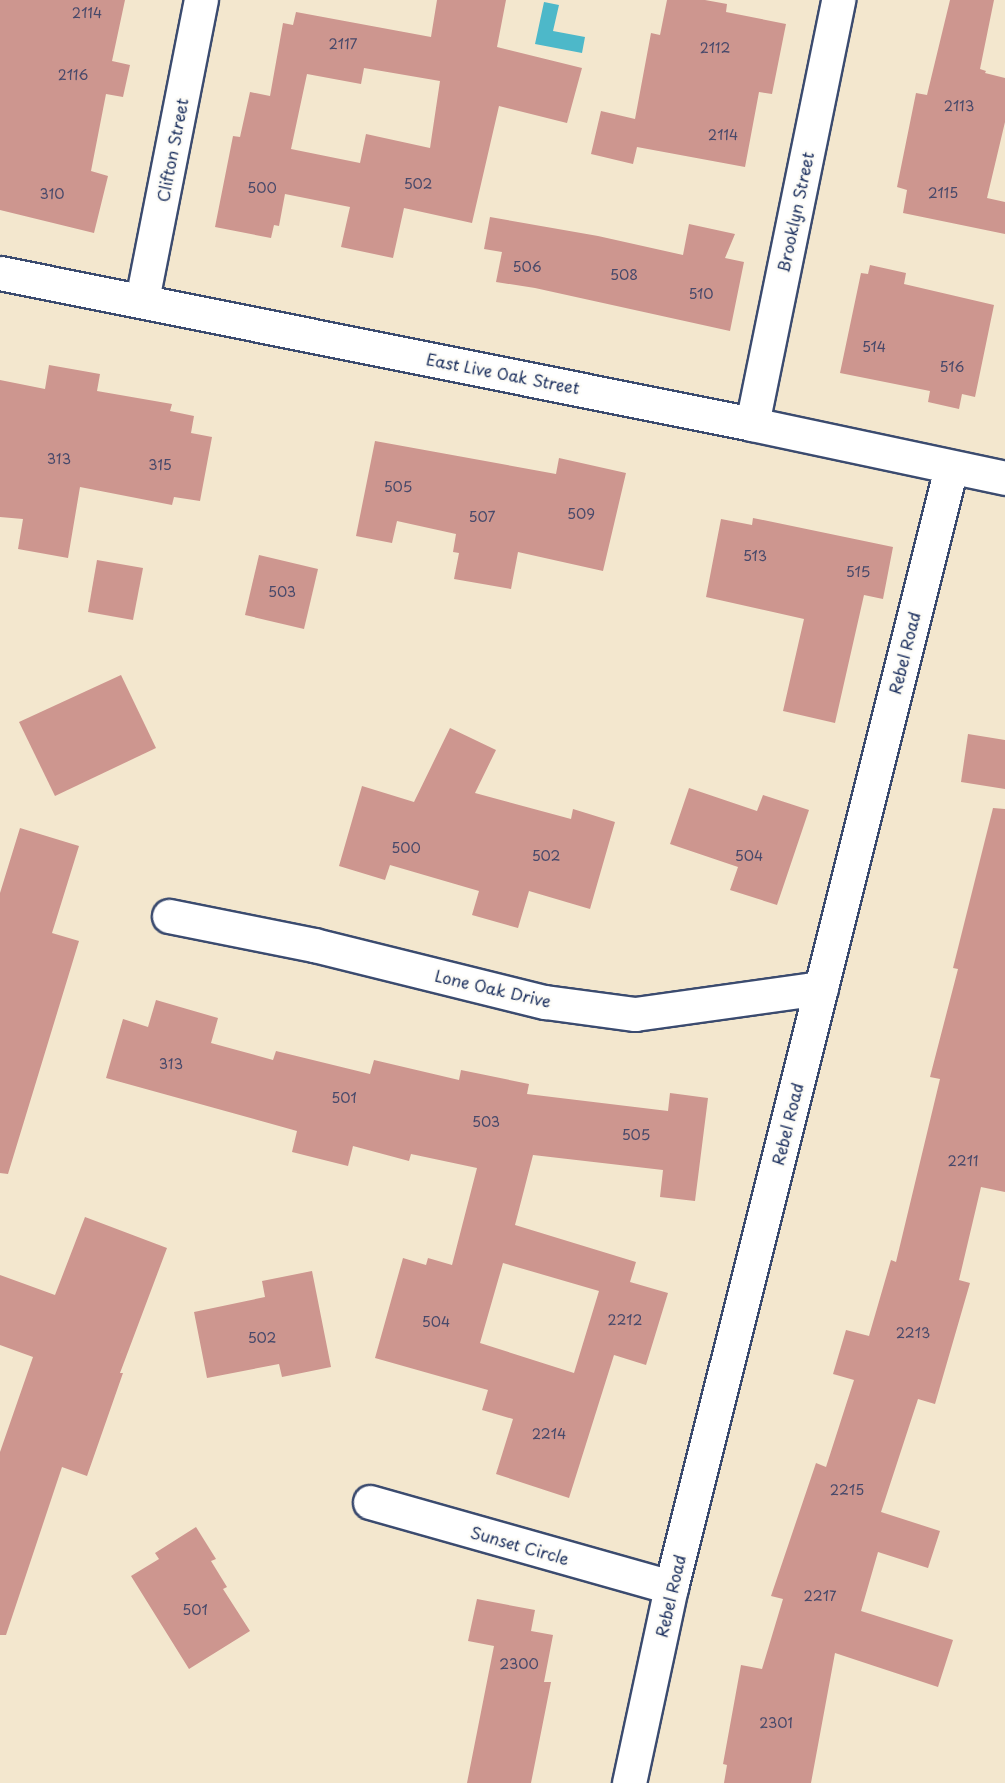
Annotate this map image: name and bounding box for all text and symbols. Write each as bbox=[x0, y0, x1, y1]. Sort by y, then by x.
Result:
house number: 2114 bbox=[72, 5, 102, 21]
house number: 2117 bbox=[329, 36, 357, 52]
house number: 2112 bbox=[700, 40, 730, 56]
house number: 2116 bbox=[58, 67, 88, 83]
street label: Clifton Street bbox=[153, 97, 191, 203]
house number: 2113 bbox=[944, 98, 974, 114]
house number: 2114 bbox=[708, 127, 738, 143]
street label: Brooklyn Street bbox=[773, 150, 817, 274]
house number: 502 bbox=[404, 176, 432, 192]
house number: 500 bbox=[247, 180, 277, 196]
house number: 2115 bbox=[928, 185, 958, 201]
house number: 310 bbox=[40, 186, 64, 202]
house number: 506 bbox=[513, 259, 541, 275]
house number: 508 bbox=[610, 267, 638, 283]
house number: 510 bbox=[688, 286, 714, 302]
house number: 514 bbox=[862, 339, 886, 355]
street label: East Live Oak Street bbox=[424, 349, 582, 397]
house number: 516 bbox=[940, 359, 964, 375]
house number: 313 bbox=[47, 451, 71, 467]
house number: 315 bbox=[148, 457, 172, 473]
house number: 505 bbox=[384, 479, 412, 495]
house number: 509 bbox=[567, 506, 595, 522]
house number: 507 bbox=[469, 509, 495, 525]
house number: 513 bbox=[743, 548, 767, 564]
house number: 515 bbox=[846, 564, 870, 580]
house number: 503 bbox=[268, 584, 296, 600]
street label: Rebel Road bbox=[884, 609, 924, 697]
house number: 500 bbox=[391, 840, 421, 856]
house number: 502 bbox=[532, 848, 560, 864]
house number: 504 bbox=[735, 848, 763, 864]
street label: Lone Oak Drive bbox=[433, 965, 553, 1011]
house number: 313 bbox=[159, 1056, 183, 1072]
street label: Rebel Road bbox=[767, 1080, 807, 1168]
house number: 501 bbox=[331, 1090, 357, 1106]
house number: 503 bbox=[472, 1114, 500, 1130]
house number: 505 bbox=[622, 1127, 650, 1143]
house number: 2211 bbox=[948, 1153, 978, 1169]
house number: 2212 bbox=[607, 1312, 643, 1328]
house number: 504 bbox=[422, 1314, 450, 1330]
house number: 2213 bbox=[896, 1325, 930, 1341]
house number: 502 bbox=[248, 1330, 276, 1346]
house number: 2214 bbox=[532, 1426, 566, 1442]
house number: 2215 bbox=[830, 1482, 864, 1498]
street label: Sunset Circle bbox=[468, 1522, 572, 1568]
street label: Rebel Road bbox=[651, 1552, 689, 1640]
house number: 2217 bbox=[804, 1588, 836, 1604]
house number: 501 bbox=[182, 1602, 208, 1618]
house number: 2300 bbox=[499, 1656, 539, 1672]
house number: 2301 bbox=[759, 1715, 793, 1731]

